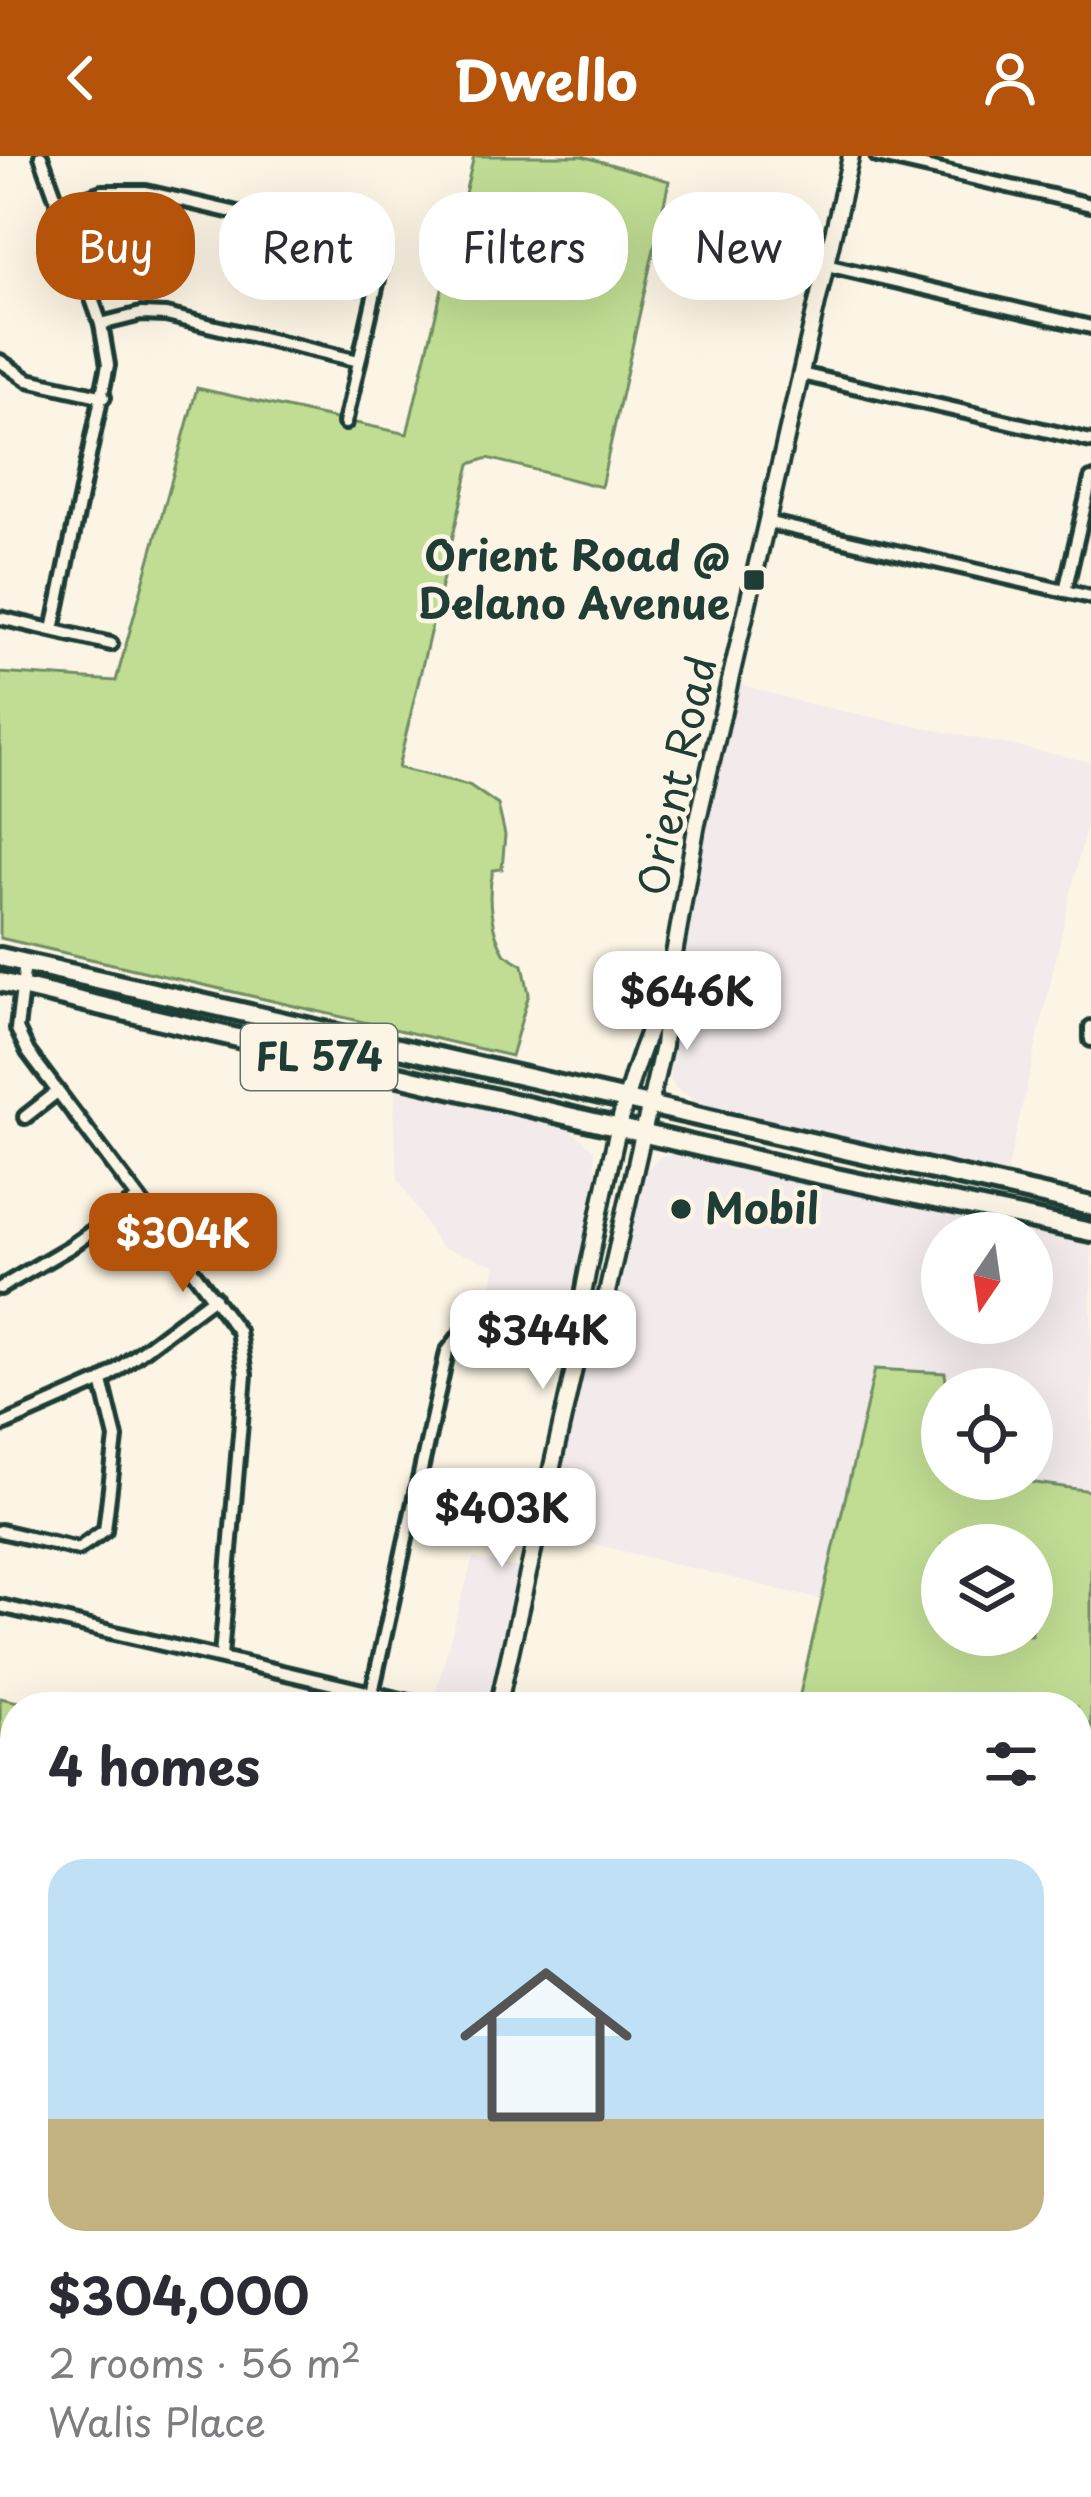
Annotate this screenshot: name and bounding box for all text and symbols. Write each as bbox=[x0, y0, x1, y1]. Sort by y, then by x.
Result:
text: Dwello bbox=[453, 38, 638, 119]
icon: back bbox=[48, 45, 114, 111]
icon: person bbox=[977, 45, 1043, 111]
chip: Buy bbox=[36, 192, 195, 300]
chip: Rent bbox=[219, 192, 395, 300]
chip: Filters bbox=[419, 192, 628, 300]
chip: New bbox=[652, 192, 824, 300]
place label: Orient Road @ Delano Avenue bbox=[418, 522, 730, 633]
marker: Orient Road @ Delano Avenue bbox=[741, 567, 767, 593]
street label: Orient Road bbox=[618, 650, 731, 901]
pin: $646K bbox=[603, 951, 771, 1053]
text: $646K bbox=[620, 960, 754, 1019]
road number: FL 574 bbox=[241, 1024, 397, 1090]
place label: Mobil bbox=[705, 1175, 819, 1238]
pin: $304K bbox=[99, 1193, 267, 1295]
marker: Mobil bbox=[668, 1196, 694, 1222]
text: $304K bbox=[116, 1202, 250, 1261]
north arrow bbox=[921, 1212, 1053, 1344]
map controls bbox=[921, 1212, 1053, 1656]
pin: $344K bbox=[459, 1290, 627, 1392]
text: $344K bbox=[477, 1299, 609, 1358]
button: locate bbox=[921, 1368, 1053, 1500]
pin: $403K bbox=[418, 1468, 586, 1570]
text: $403K bbox=[435, 1477, 569, 1536]
button: layers bbox=[921, 1524, 1053, 1656]
text: 4 homes bbox=[48, 1726, 260, 1803]
icon: filters bbox=[978, 1731, 1044, 1797]
icon: home bbox=[438, 1937, 654, 2153]
text: $304,000 bbox=[48, 2255, 309, 2332]
text: 2 rooms · 56 m² bbox=[48, 2332, 361, 2391]
text: Walis Place bbox=[48, 2391, 266, 2450]

